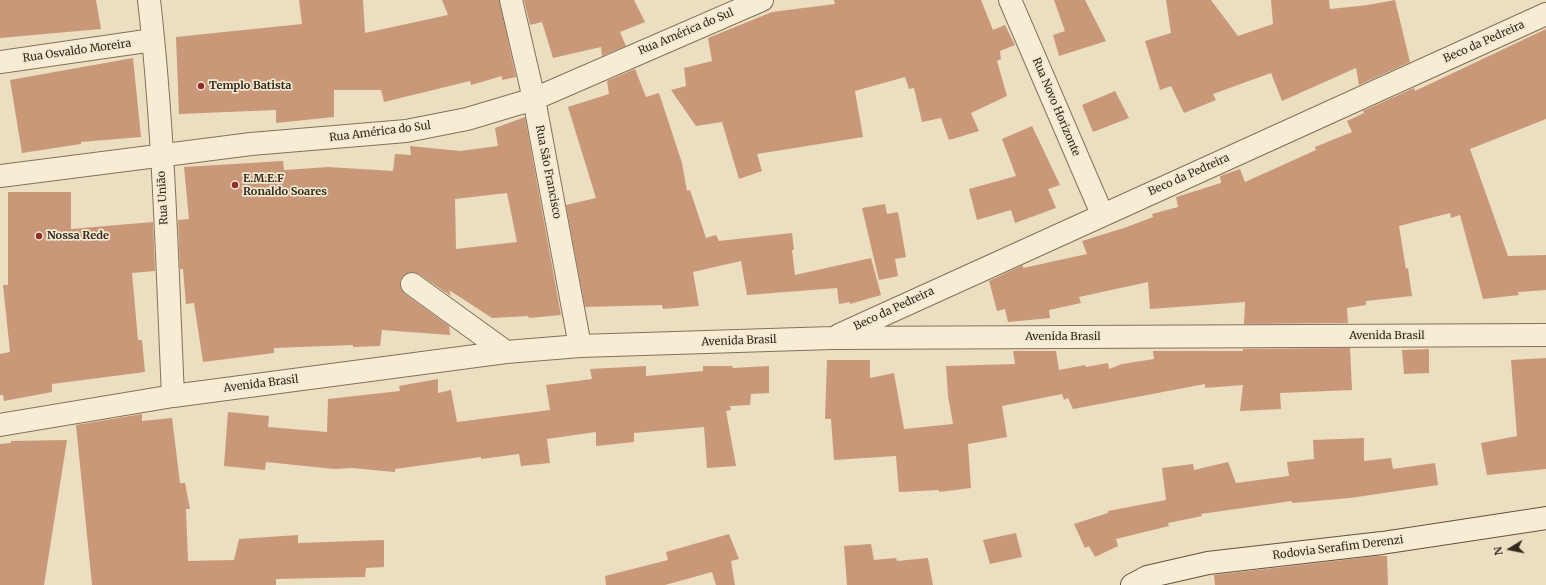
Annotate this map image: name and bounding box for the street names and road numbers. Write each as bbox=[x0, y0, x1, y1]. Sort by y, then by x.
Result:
street label: Rua América do Sul bbox=[636, 6, 736, 58]
street label: Beco da Pedreira bbox=[1441, 18, 1527, 66]
street label: Rua Osvaldo Moreira bbox=[22, 37, 132, 65]
street label: Rua Novo Horizonte bbox=[1029, 56, 1083, 158]
street label: Rua América do Sul bbox=[328, 119, 432, 145]
street label: Rua São Francisco bbox=[532, 124, 564, 220]
street label: Beco da Pedreira bbox=[1146, 151, 1232, 199]
street label: Rua União bbox=[155, 171, 171, 225]
street label: Beco da Pedreira bbox=[852, 285, 936, 333]
street label: Avenida Brasil bbox=[1349, 329, 1425, 343]
street label: Avenida Brasil bbox=[1025, 330, 1101, 344]
street label: Avenida Brasil bbox=[701, 333, 777, 349]
street label: Avenida Brasil bbox=[223, 373, 299, 395]
street label: Rodovia Serafim Derenzi bbox=[1272, 533, 1404, 563]

